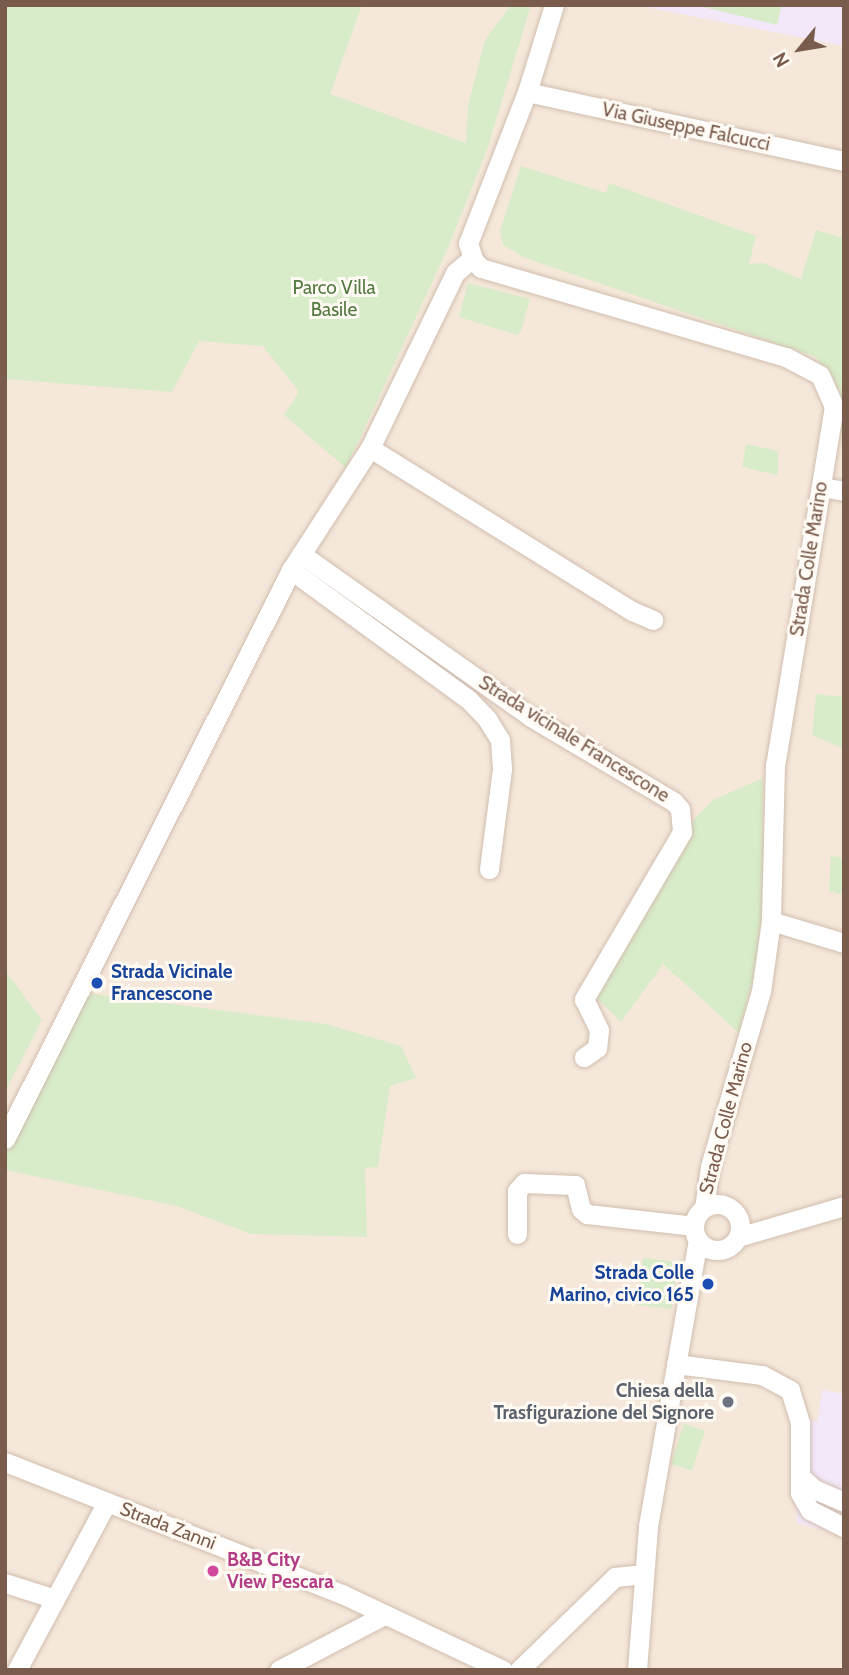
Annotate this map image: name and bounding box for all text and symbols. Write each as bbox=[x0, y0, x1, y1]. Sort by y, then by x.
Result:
north arrow bbox=[765, 14, 835, 84]
text: N bbox=[768, 48, 795, 71]
street label: Via Giuseppe Falcucci bbox=[600, 98, 772, 156]
park label: Parco Villa Basile bbox=[292, 277, 376, 321]
street label: Strada Colle Marino bbox=[786, 480, 832, 638]
street label: Strada vicinale Francescone bbox=[475, 671, 673, 807]
place label: Strada Vicinale Francescone bbox=[111, 961, 233, 1005]
marker: Strada Vicinale Francescone bbox=[89, 975, 105, 991]
street label: Strada Colle Marino bbox=[695, 1039, 757, 1197]
place label: Strada Colle Marino, civico 165 bbox=[549, 1262, 694, 1306]
marker: Strada Colle Marino, civico 165 bbox=[700, 1276, 716, 1292]
place label: Chiesa della Trasfigurazione del Signore bbox=[494, 1380, 714, 1424]
marker: Chiesa della Trasfigurazione del Signore bbox=[720, 1394, 736, 1410]
street label: Strada Zanni bbox=[117, 1497, 219, 1555]
place label: B&B City View Pescara bbox=[227, 1549, 334, 1593]
marker: B&B City View Pescara bbox=[205, 1563, 221, 1579]

